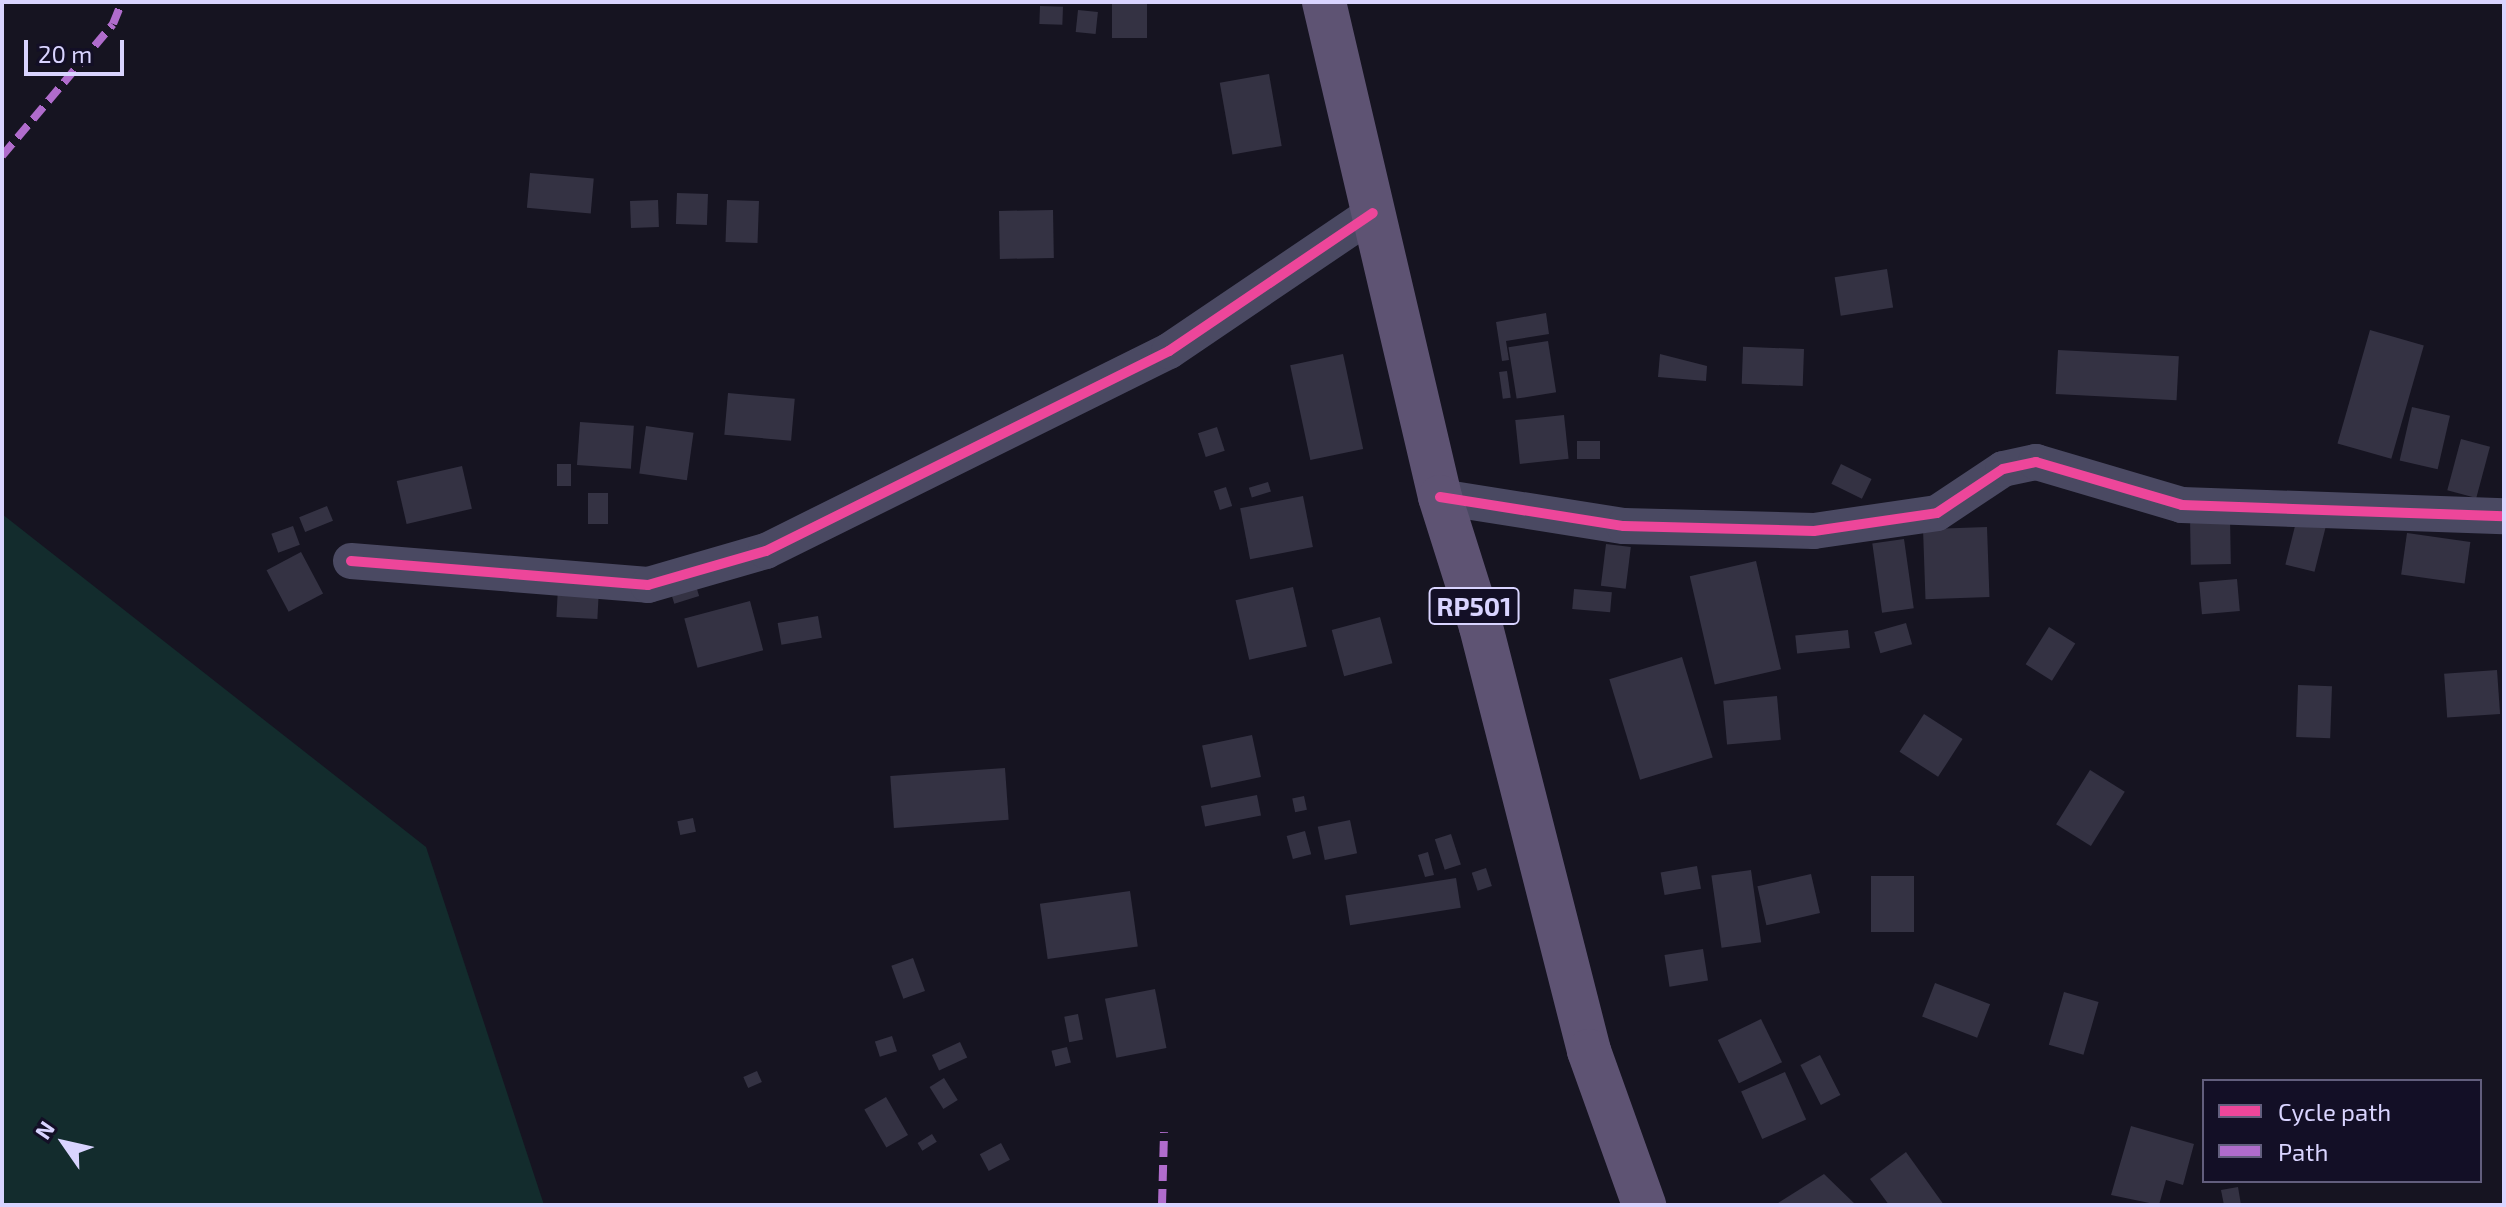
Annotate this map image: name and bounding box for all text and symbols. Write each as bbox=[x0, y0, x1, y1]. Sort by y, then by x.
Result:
scale bar bbox=[28, 24, 128, 74]
text: 20 m bbox=[38, 39, 92, 68]
road number: RP501 bbox=[1428, 584, 1520, 628]
legend bbox=[2202, 1079, 2482, 1183]
text: Cycle path bbox=[2278, 1097, 2391, 1126]
north arrow bbox=[24, 1103, 104, 1183]
text: N bbox=[29, 1116, 59, 1143]
text: Path bbox=[2278, 1137, 2328, 1166]

